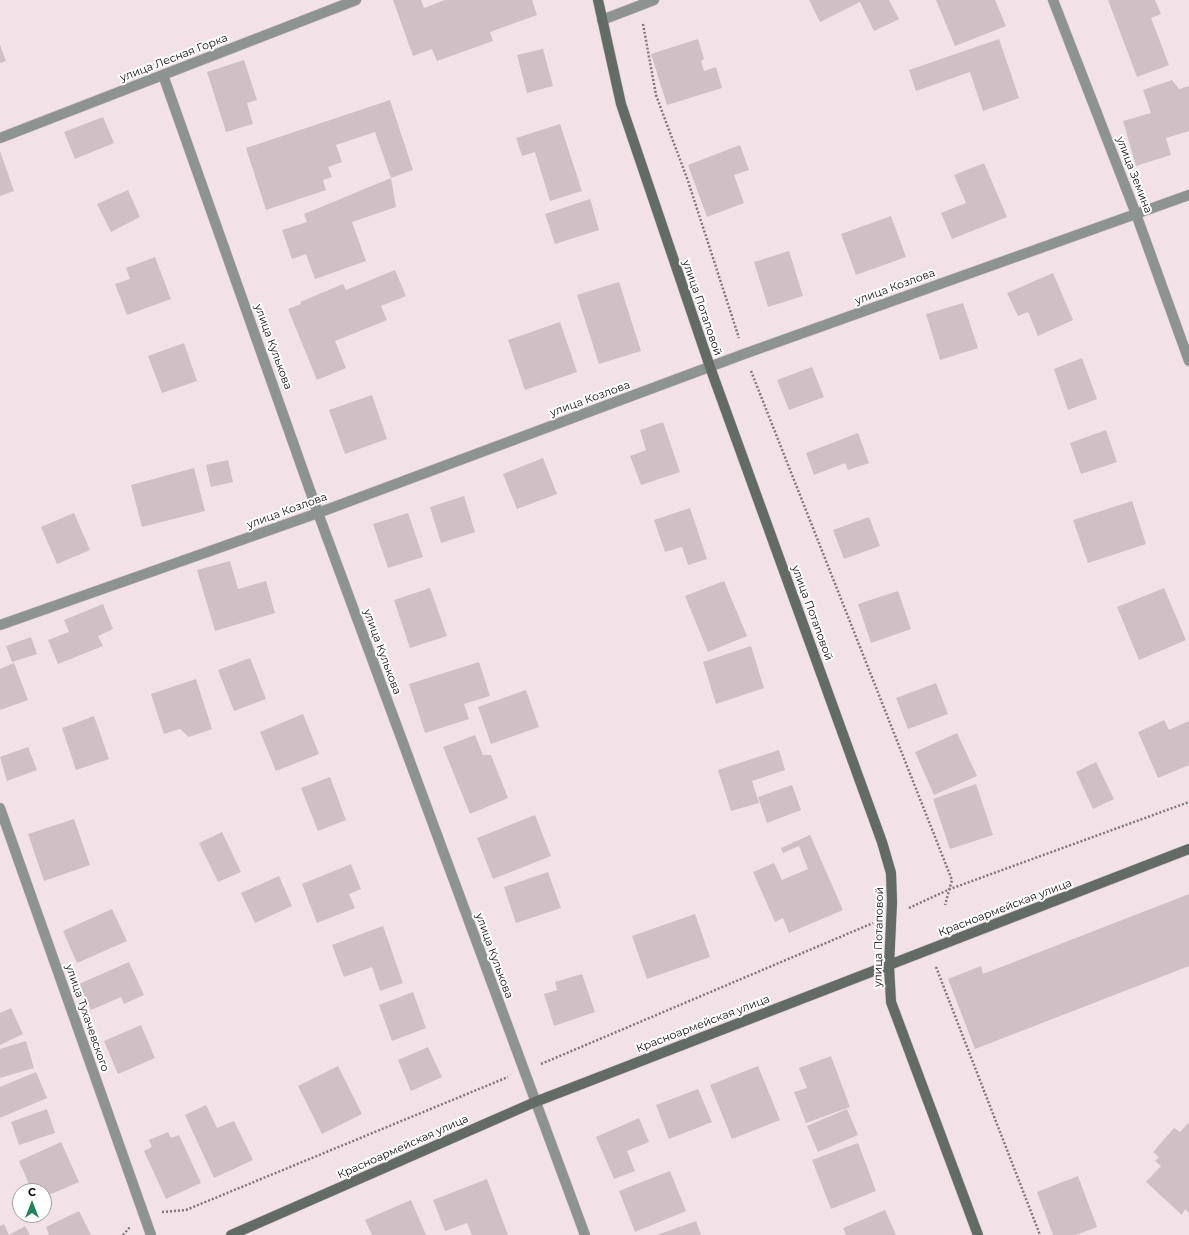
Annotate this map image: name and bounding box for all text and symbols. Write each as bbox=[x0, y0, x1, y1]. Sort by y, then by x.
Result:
street label: улица Лесная Горка bbox=[118, 31, 230, 85]
street label: улица Земина bbox=[1113, 135, 1155, 215]
street label: улица Потаповой bbox=[679, 258, 725, 358]
street label: улица Козлова bbox=[853, 266, 937, 308]
street label: улица Кулькова bbox=[251, 302, 295, 392]
street label: улица Козлова bbox=[548, 378, 632, 420]
street label: улица Козлова bbox=[245, 490, 329, 532]
street label: улица Потаповой bbox=[789, 564, 835, 662]
street label: улица Кулькова bbox=[360, 607, 404, 697]
street label: Красноармейская улица bbox=[936, 876, 1074, 940]
street label: улица Потаповой bbox=[872, 887, 886, 987]
street label: улица Кулькова bbox=[472, 911, 516, 1001]
street label: улица Тухачевского bbox=[62, 963, 112, 1073]
street label: Красноармейская улица bbox=[634, 992, 772, 1056]
street label: Красноармейская улица bbox=[335, 1112, 471, 1182]
north arrow bbox=[12, 1183, 52, 1223]
text: С bbox=[28, 1185, 36, 1199]

